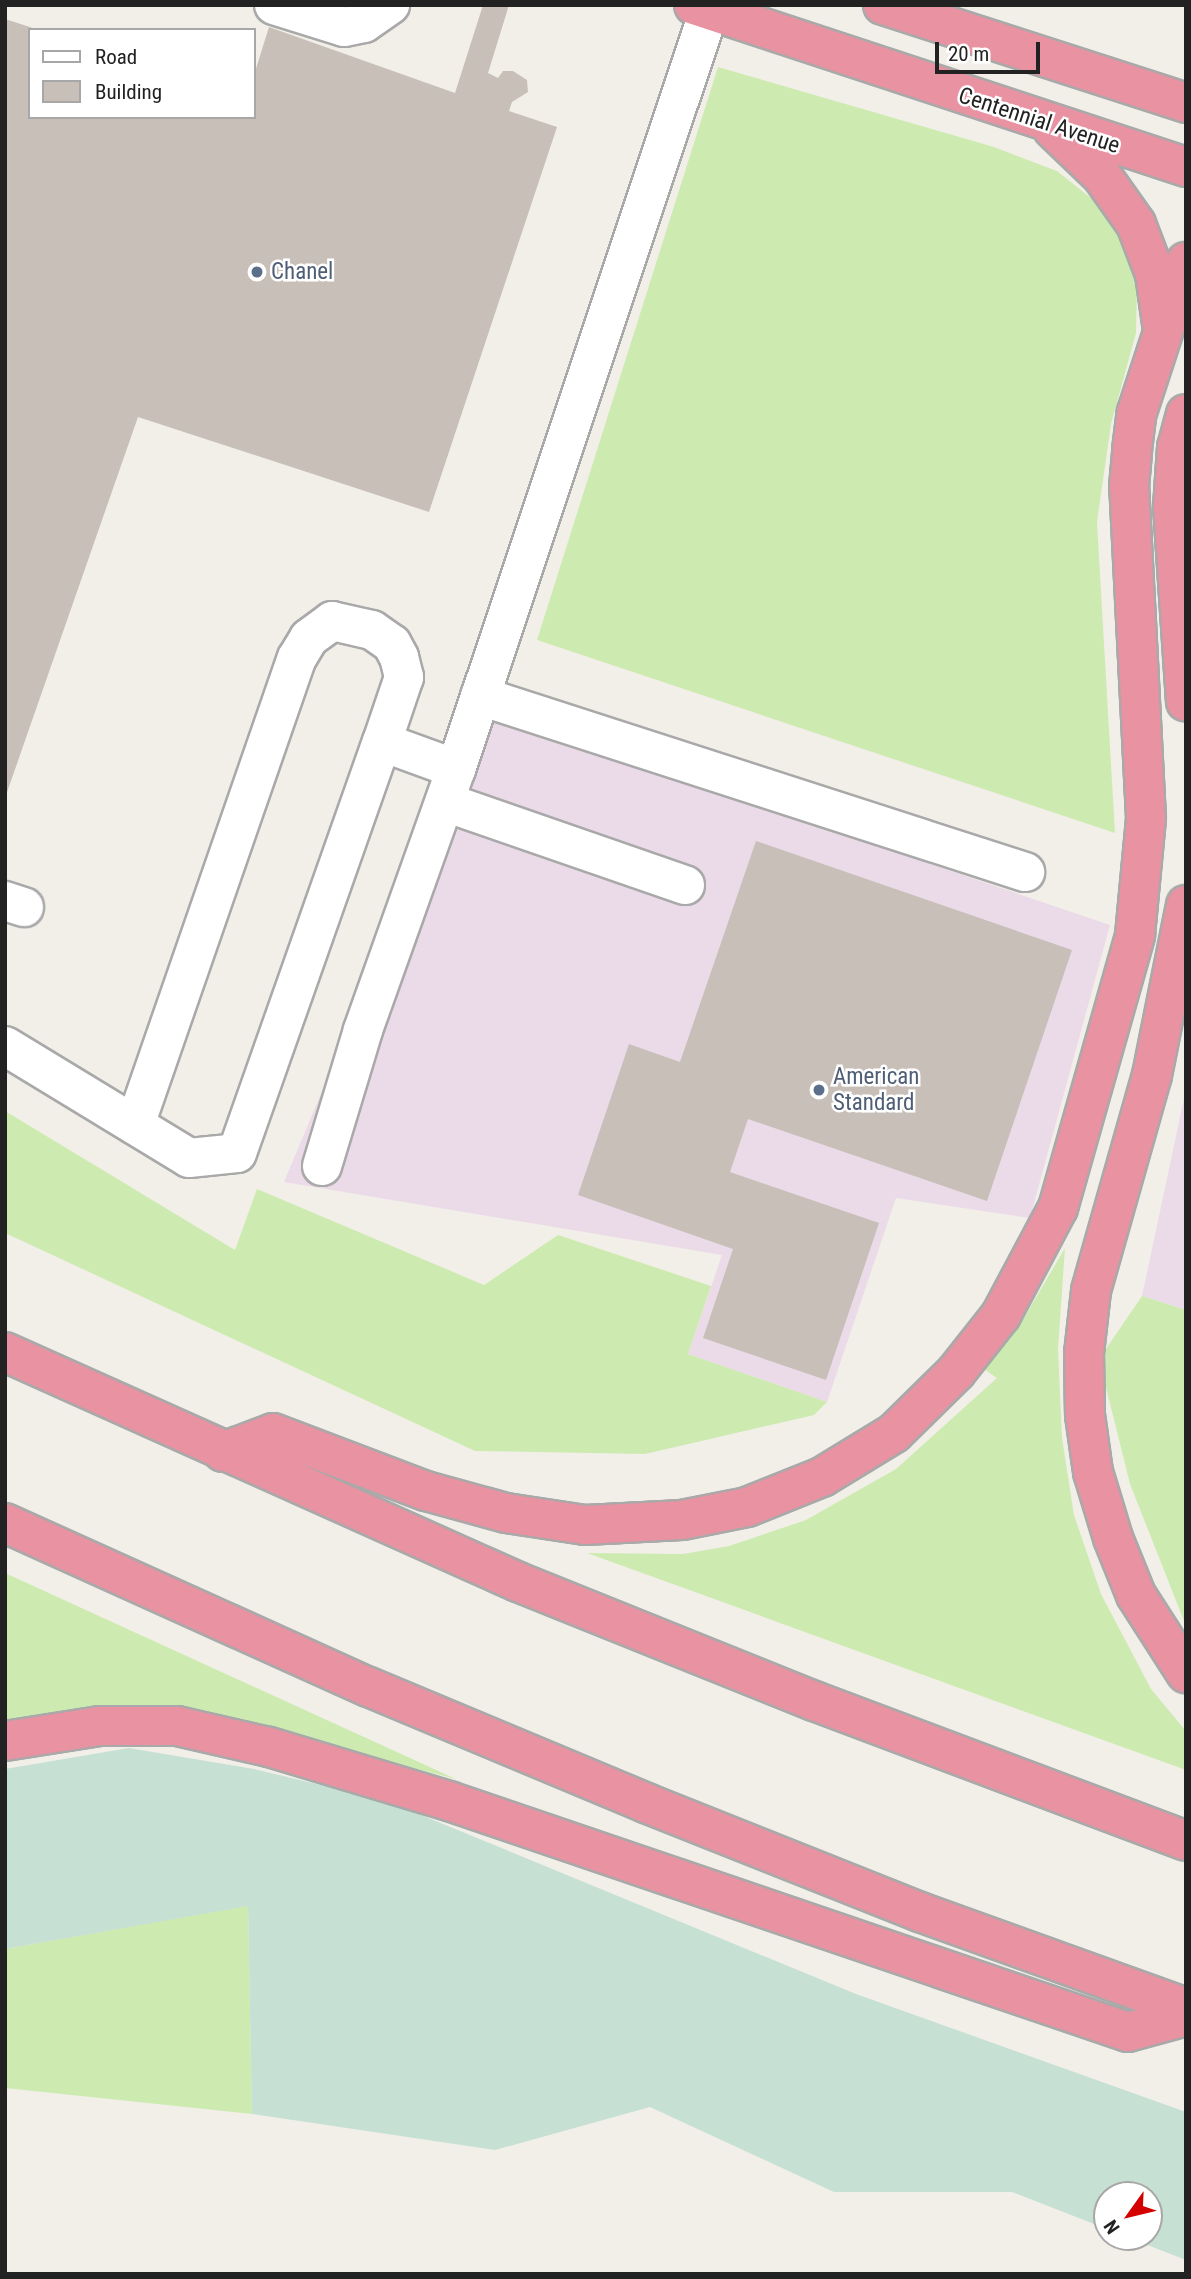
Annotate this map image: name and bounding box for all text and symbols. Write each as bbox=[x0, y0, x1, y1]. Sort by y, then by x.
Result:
legend bbox=[28, 28, 256, 119]
scale bar bbox=[939, 28, 1044, 72]
text: 20 m bbox=[948, 42, 989, 66]
text: Road bbox=[95, 45, 137, 69]
text: Building bbox=[95, 80, 162, 104]
street label: Centennial Avenue bbox=[955, 82, 1123, 160]
place label: Chanel bbox=[271, 258, 333, 286]
marker: Chanel bbox=[249, 264, 265, 280]
place label: American Standard bbox=[833, 1063, 919, 1117]
marker: American Standard bbox=[811, 1082, 827, 1098]
north arrow bbox=[1093, 2181, 1163, 2251]
text: N bbox=[1099, 2216, 1125, 2238]

